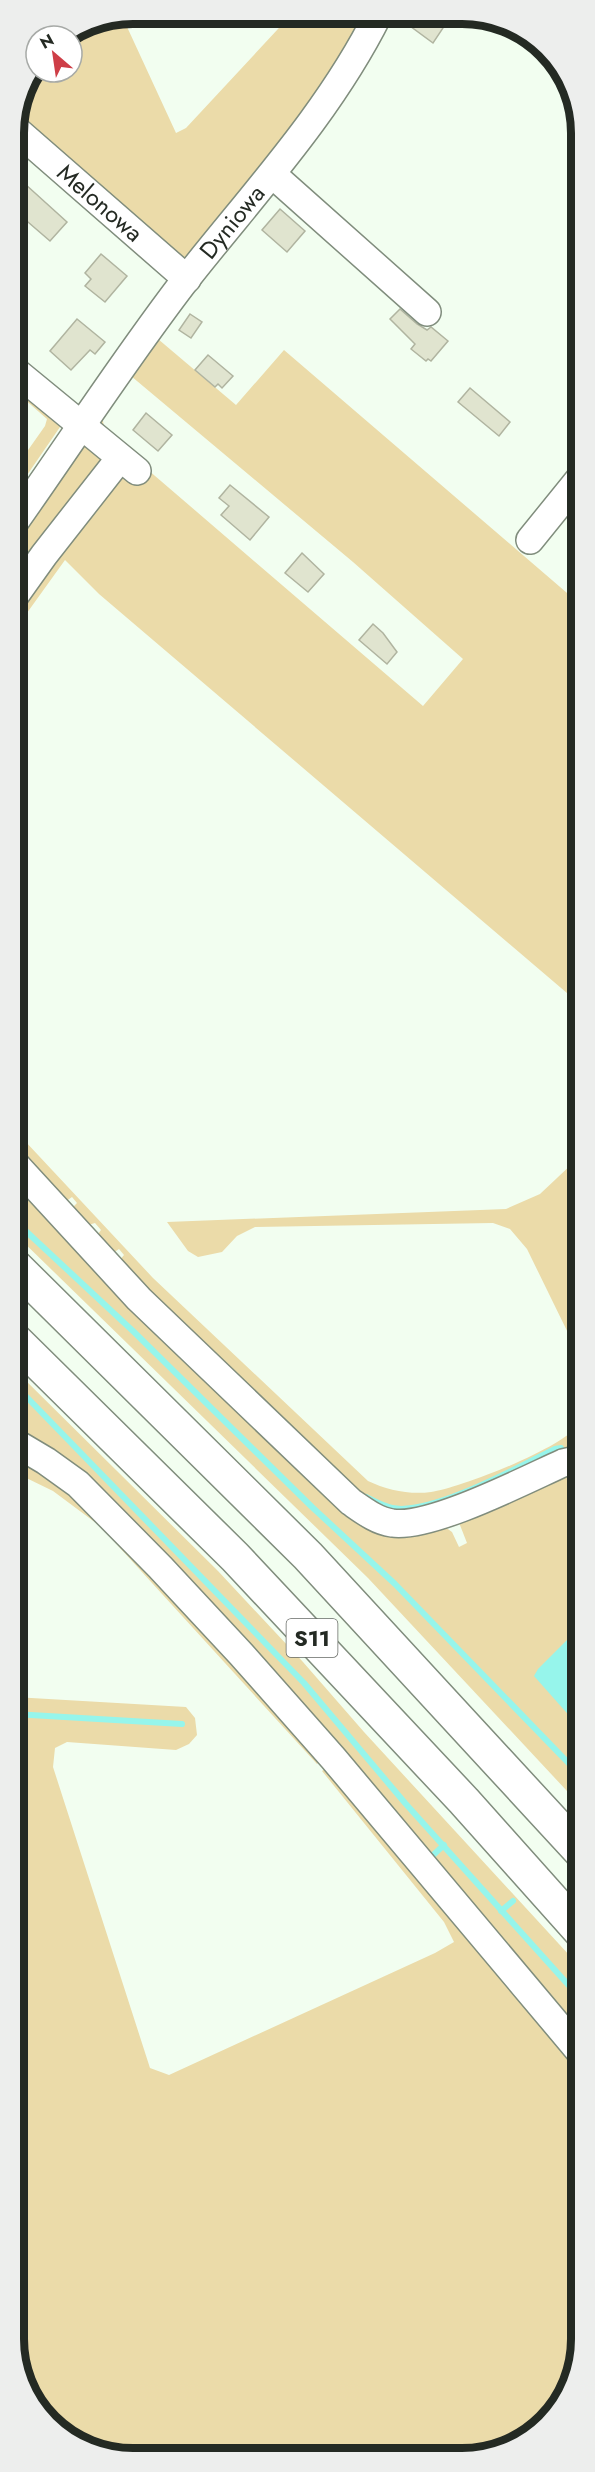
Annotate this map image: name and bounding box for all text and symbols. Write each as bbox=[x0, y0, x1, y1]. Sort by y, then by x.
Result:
north arrow bbox=[24, 24, 84, 84]
text: N bbox=[36, 28, 58, 54]
street label: Melonowa bbox=[50, 155, 151, 250]
street label: Dyniowa bbox=[191, 177, 273, 266]
road number: S11 bbox=[286, 1619, 338, 1657]

